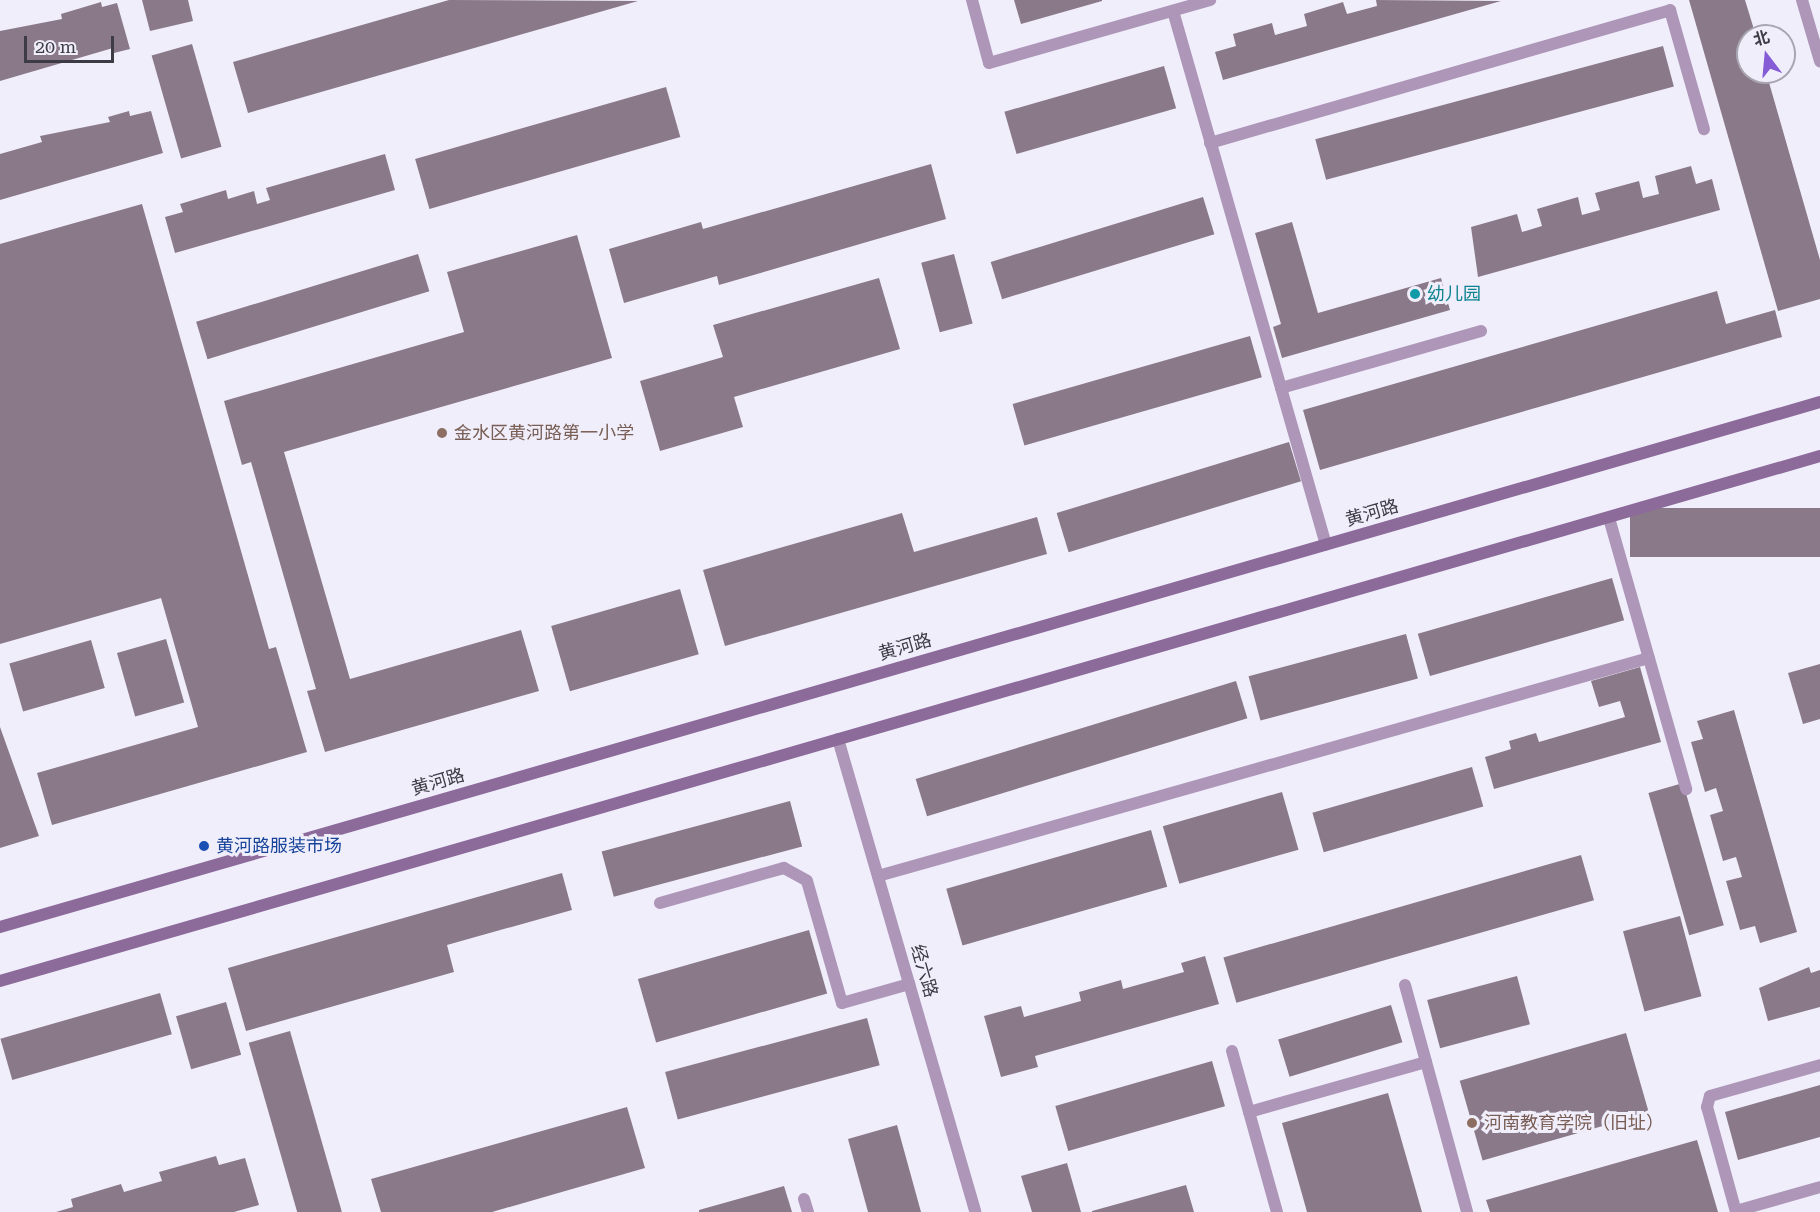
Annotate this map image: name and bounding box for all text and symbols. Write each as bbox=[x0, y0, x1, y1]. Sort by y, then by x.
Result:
scale bar bbox=[27, 24, 117, 62]
north arrow bbox=[1736, 24, 1796, 84]
text: 北 bbox=[1751, 27, 1772, 49]
text: 20 m bbox=[35, 36, 76, 57]
place label: 幼儿园 bbox=[1427, 283, 1481, 305]
marker: 幼儿园 bbox=[1408, 287, 1422, 301]
place label: 金水区黄河路第一小学 bbox=[454, 422, 634, 444]
marker: 金水区黄河路第一小学 bbox=[435, 426, 449, 440]
street label: 黄河路 bbox=[1343, 495, 1401, 531]
street label: 黄河路 bbox=[876, 629, 934, 665]
street label: 黄河路 bbox=[409, 764, 467, 800]
place label: 黄河路服装市场 bbox=[216, 835, 342, 857]
marker: 黄河路服装市场 bbox=[197, 839, 211, 853]
street label: 经六路 bbox=[906, 942, 942, 1000]
place label: 河南教育学院（旧址） bbox=[1484, 1112, 1664, 1134]
marker: 河南教育学院（旧址） bbox=[1465, 1116, 1479, 1130]

